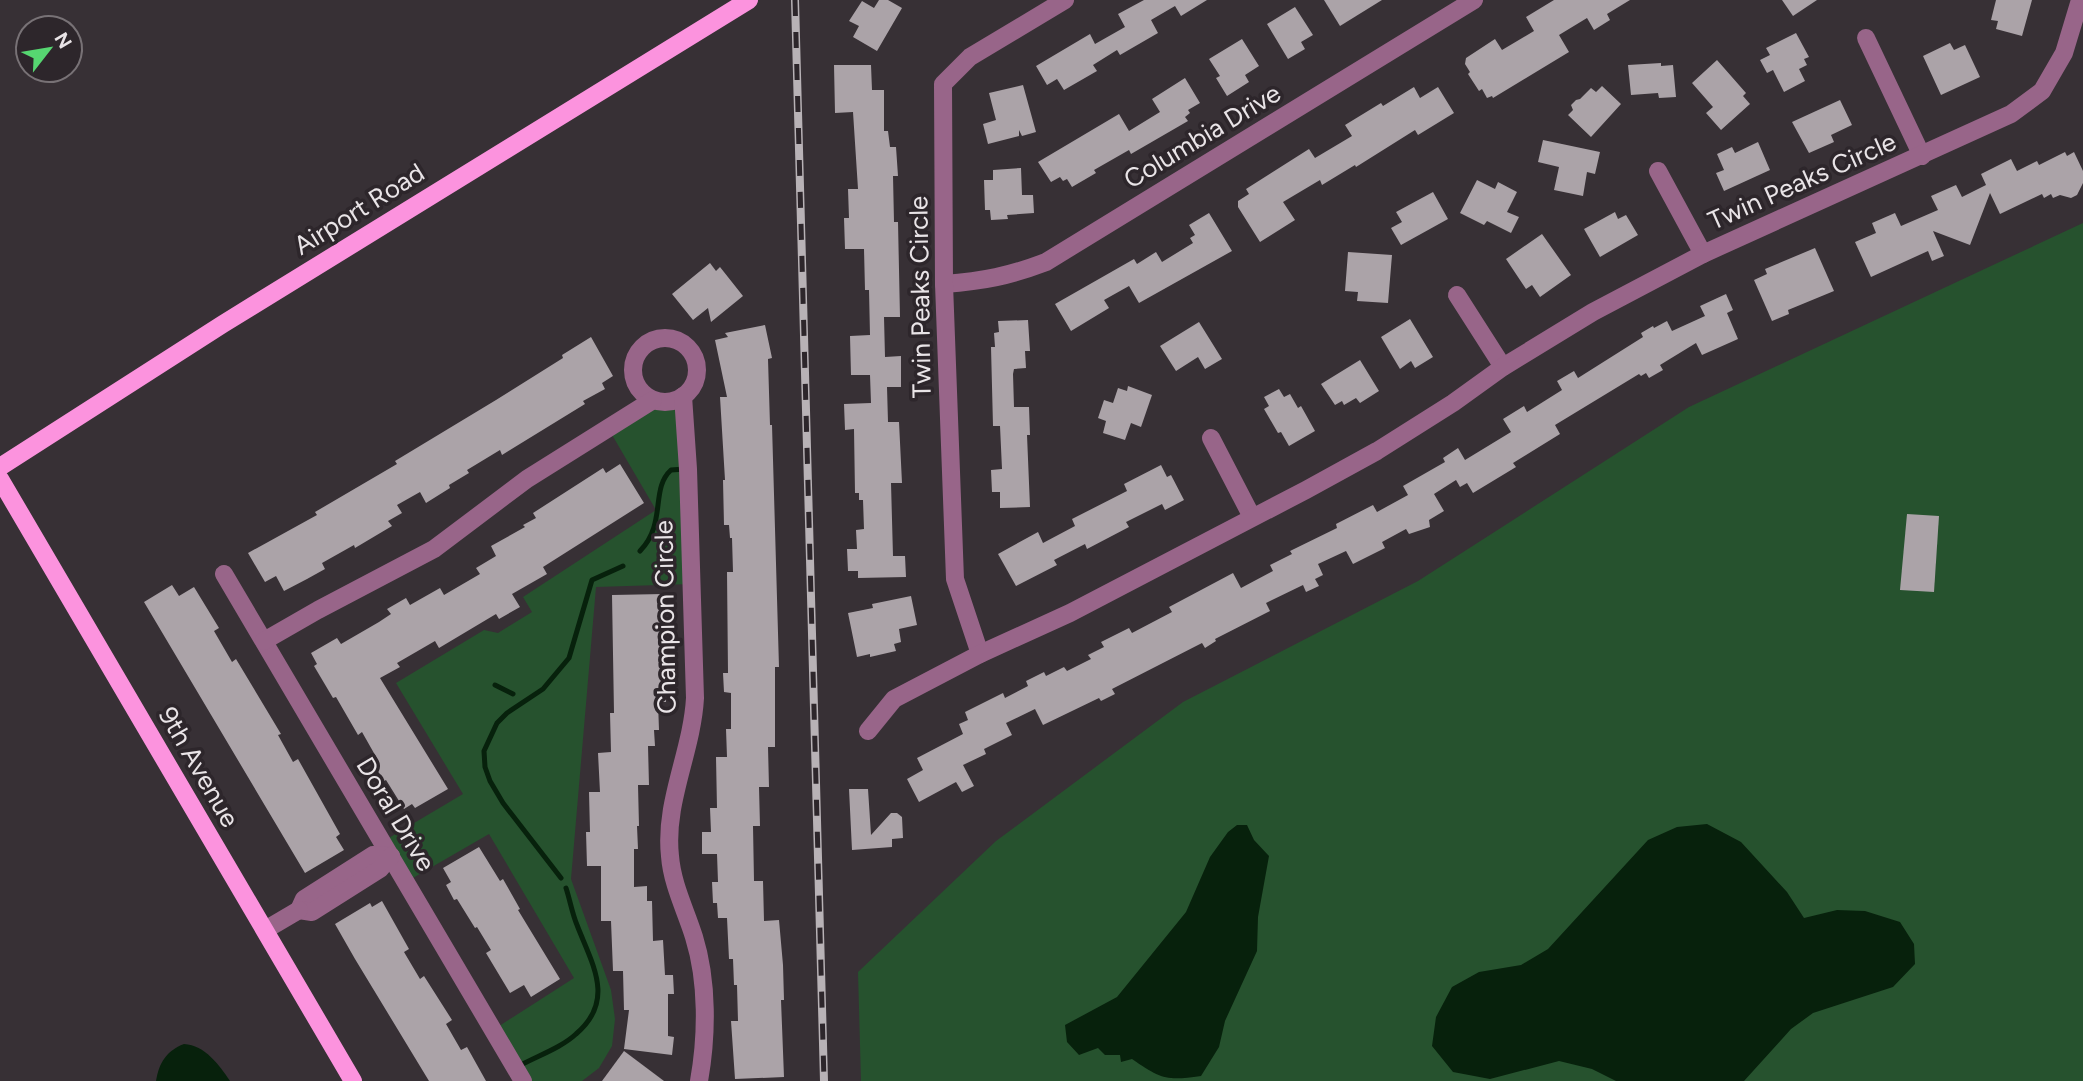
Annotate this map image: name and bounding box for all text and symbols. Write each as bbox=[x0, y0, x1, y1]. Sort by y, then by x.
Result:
north arrow bbox=[14, 14, 84, 84]
text: N bbox=[50, 28, 77, 53]
street label: Columbia Drive bbox=[1118, 77, 1286, 195]
street label: Twin Peaks Circle bbox=[1703, 125, 1901, 237]
street label: Airport Road bbox=[288, 156, 430, 262]
street label: Twin Peaks Circle bbox=[902, 196, 938, 398]
street label: Champion Circle bbox=[647, 520, 683, 714]
street label: 9th Avenue bbox=[152, 701, 246, 833]
street label: Doral Drive bbox=[350, 751, 442, 877]

